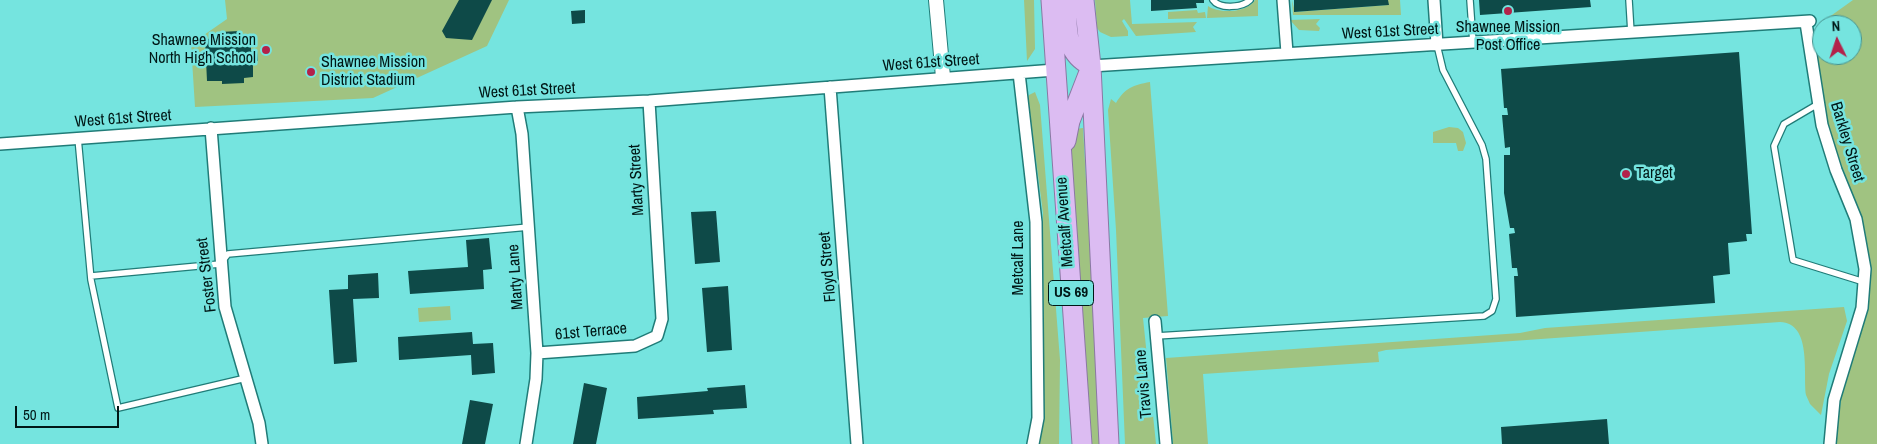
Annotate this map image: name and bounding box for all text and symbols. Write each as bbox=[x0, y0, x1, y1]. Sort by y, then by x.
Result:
marker: Shawnee Mission Post Office bbox=[1502, 5, 1514, 17]
north arrow bbox=[1812, 15, 1862, 65]
text: N bbox=[1831, 17, 1841, 35]
place label: Shawnee Mission Post Office bbox=[1456, 18, 1560, 56]
street label: West 61st Street bbox=[1341, 20, 1439, 44]
place label: Shawnee Mission North High School bbox=[149, 31, 256, 69]
marker: Shawnee Mission North High School bbox=[260, 44, 272, 56]
street label: West 61st Street bbox=[882, 50, 980, 76]
place label: Shawnee Mission District Stadium bbox=[321, 53, 425, 91]
marker: Shawnee Mission District Stadium bbox=[305, 66, 317, 78]
street label: West 61st Street bbox=[478, 79, 576, 103]
street label: Barkley Street bbox=[1826, 100, 1868, 184]
street label: West 61st Street bbox=[74, 106, 172, 132]
street label: Marty Street bbox=[626, 144, 648, 216]
place label: Target bbox=[1636, 164, 1673, 184]
marker: Target bbox=[1620, 168, 1632, 180]
street label: Metcalf Avenue bbox=[1052, 176, 1078, 268]
street label: Metcalf Lane bbox=[1009, 220, 1029, 296]
street label: Floyd Street bbox=[815, 231, 841, 303]
street label: Foster Street bbox=[193, 237, 221, 313]
street label: Marty Lane bbox=[504, 244, 528, 310]
road number: US 69 bbox=[1048, 280, 1094, 306]
street label: 61st Terrace bbox=[554, 319, 628, 345]
street label: Travis Lane bbox=[1131, 349, 1157, 419]
scale bar bbox=[18, 396, 121, 428]
text: 50 m bbox=[23, 404, 50, 425]

